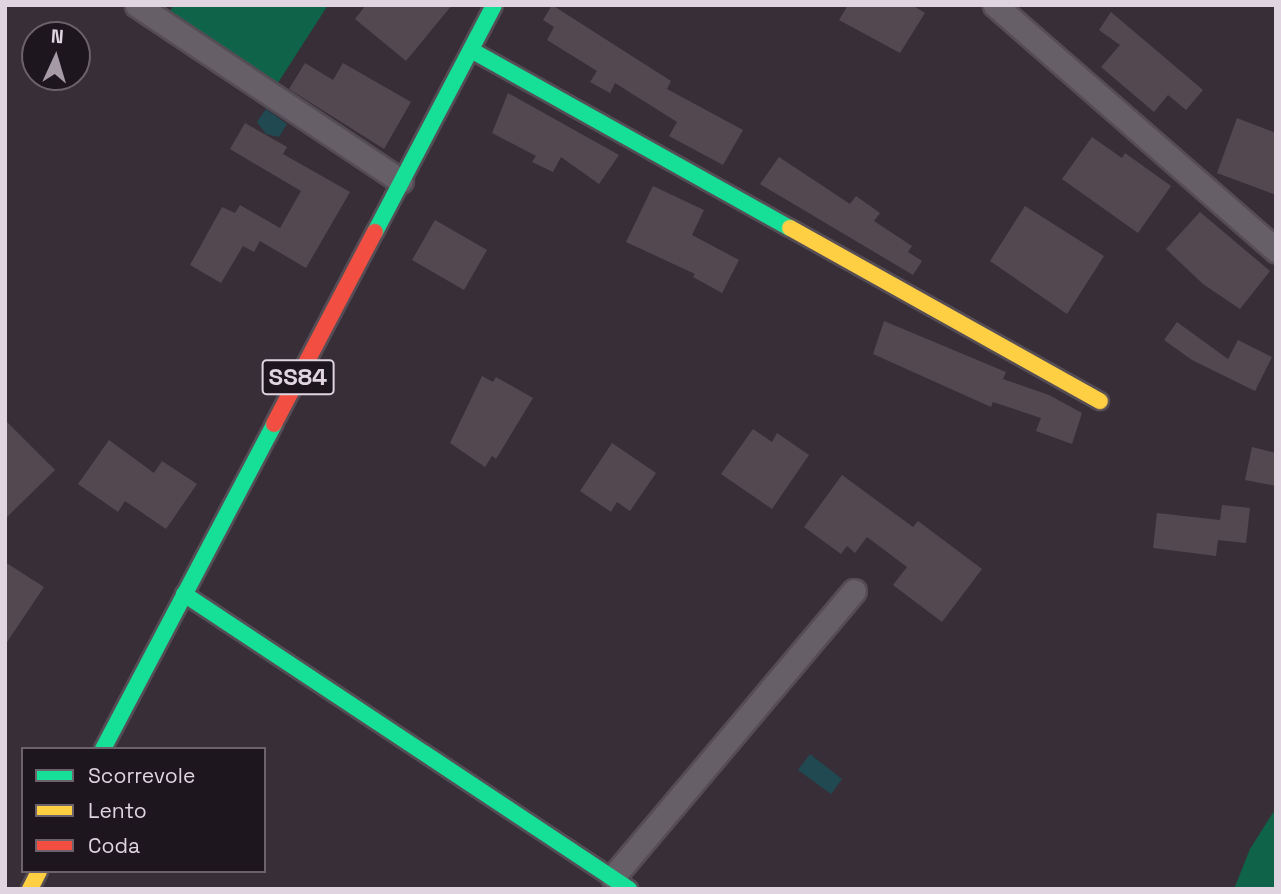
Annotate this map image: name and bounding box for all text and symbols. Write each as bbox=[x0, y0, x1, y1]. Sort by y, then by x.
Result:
north arrow bbox=[21, 21, 91, 91]
text: N bbox=[50, 24, 65, 49]
road number: SS84 bbox=[261, 356, 335, 398]
legend bbox=[21, 747, 266, 873]
text: Scorrevole bbox=[88, 762, 195, 789]
text: Lento bbox=[88, 797, 147, 824]
text: Coda bbox=[88, 832, 140, 859]

